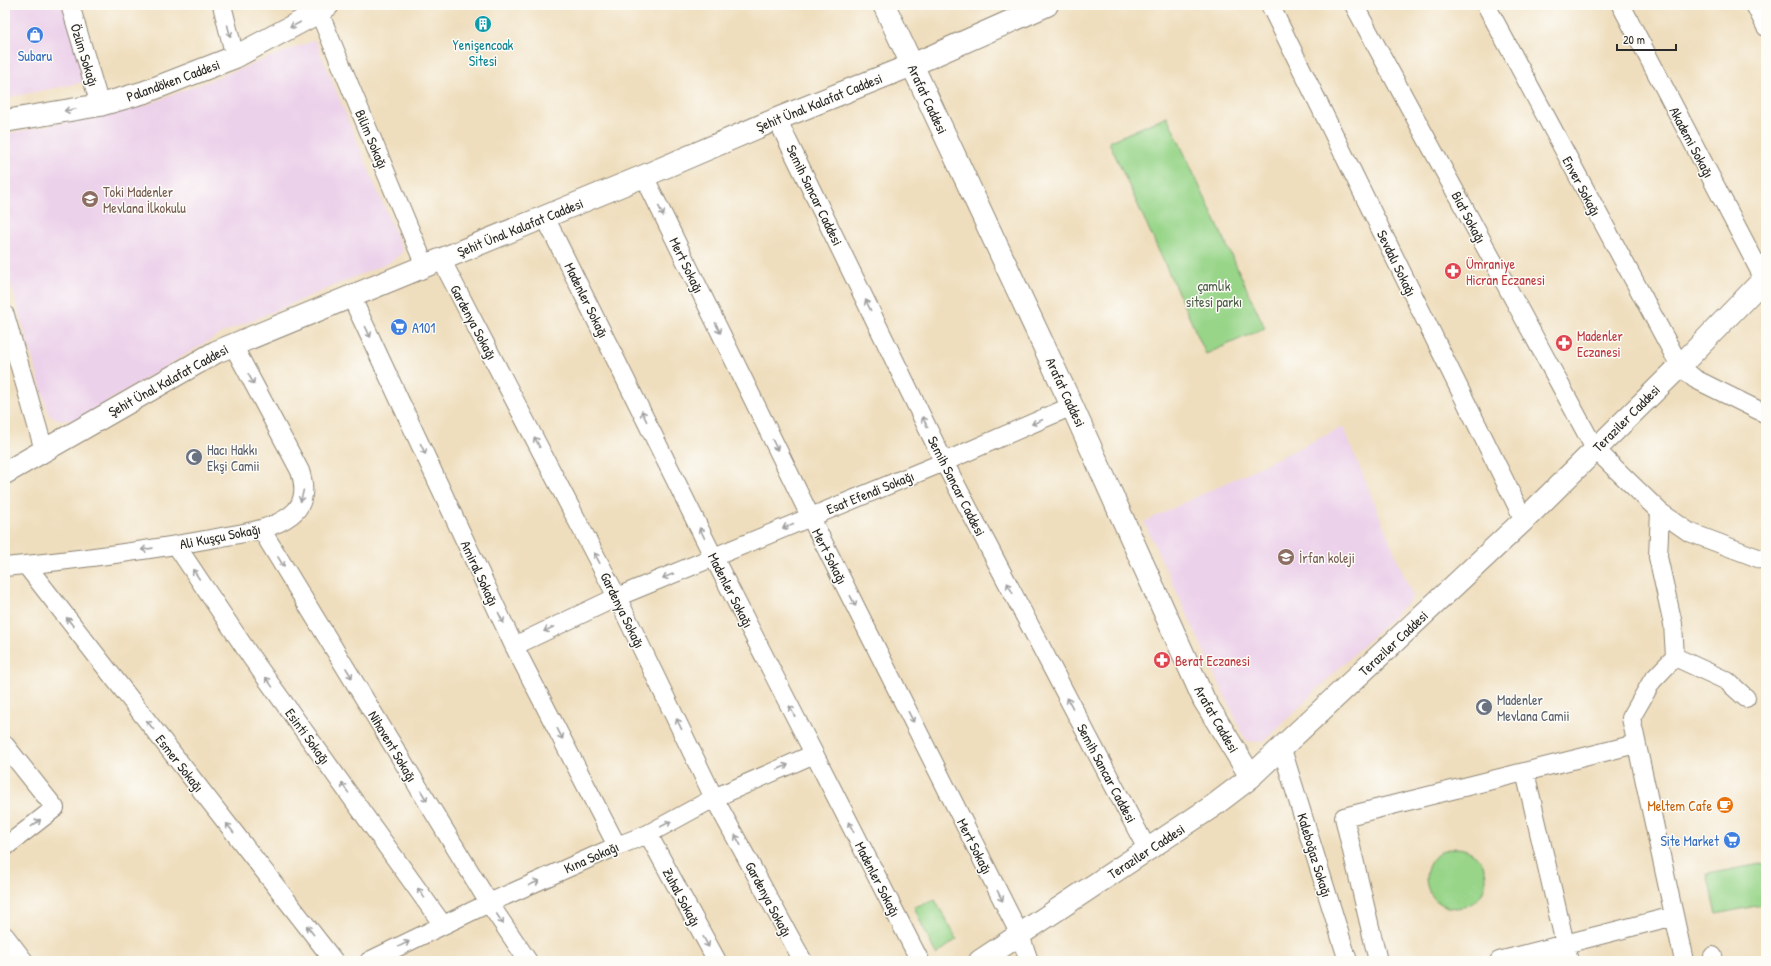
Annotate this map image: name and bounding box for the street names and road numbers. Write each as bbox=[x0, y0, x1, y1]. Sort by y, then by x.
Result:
street label: Özüm Sokağı bbox=[65, 21, 104, 89]
street label: Palandöken Caddesi bbox=[124, 54, 222, 106]
street label: Arafat Caddesi bbox=[904, 61, 952, 137]
street label: Şehit Ünal Kalafat Caddesi bbox=[753, 68, 885, 136]
street label: Akademi Sokağı bbox=[1664, 103, 1719, 181]
street label: Bilim Sokağı bbox=[350, 106, 393, 172]
street label: Semih Sancar Caddesi bbox=[782, 142, 848, 248]
street label: Enver Sokağı bbox=[1557, 153, 1606, 220]
street label: Biat Sokağı bbox=[1446, 188, 1491, 247]
street label: Şehit Ünal Kalafat Caddesi bbox=[454, 193, 586, 261]
street label: Sevdalı Sokağı bbox=[1372, 227, 1421, 300]
street label: Mert Sokağı bbox=[664, 234, 709, 297]
street label: Madenler Sokağı bbox=[560, 259, 613, 341]
street label: Gardenya Sokağı bbox=[445, 281, 502, 363]
street label: Şehit Ünal Kalafat Caddesi bbox=[105, 339, 231, 421]
street label: Arafat Caddesi bbox=[1042, 354, 1090, 430]
street label: Teraziler Caddesi bbox=[1588, 380, 1664, 456]
street label: Semih Sancar Caddesi bbox=[924, 433, 990, 539]
street label: Esat Efendi Sokağı bbox=[823, 466, 917, 519]
street label: Ali Kuşçu Sokağı bbox=[178, 519, 262, 554]
street label: Mert Sokağı bbox=[807, 525, 852, 588]
street label: Amiral Sokağı bbox=[456, 537, 503, 609]
street label: Madenler Sokağı bbox=[703, 549, 758, 631]
street label: Gardenya Sokağı bbox=[596, 569, 650, 652]
street label: Teraziler Caddesi bbox=[1354, 606, 1432, 680]
street label: Arafat Caddesi bbox=[1190, 682, 1244, 756]
street label: Esinti Sokağı bbox=[280, 704, 335, 768]
street label: Nihavent Sokağı bbox=[363, 707, 422, 786]
street label: Semih Sancar Caddesi bbox=[1073, 720, 1141, 826]
street label: Esmer Sokağı bbox=[151, 730, 208, 796]
street label: Kaleboğaz Sokağı bbox=[1292, 811, 1337, 900]
street label: Mert Sokağı bbox=[952, 815, 997, 878]
street label: Teraziler Caddesi bbox=[1104, 819, 1188, 883]
street label: Kına Sokağı bbox=[561, 836, 622, 878]
street label: Madenler Sokağı bbox=[850, 838, 905, 920]
street label: Gardenya Sokağı bbox=[740, 858, 797, 940]
street label: Zuhal Sokağı bbox=[658, 864, 705, 930]

